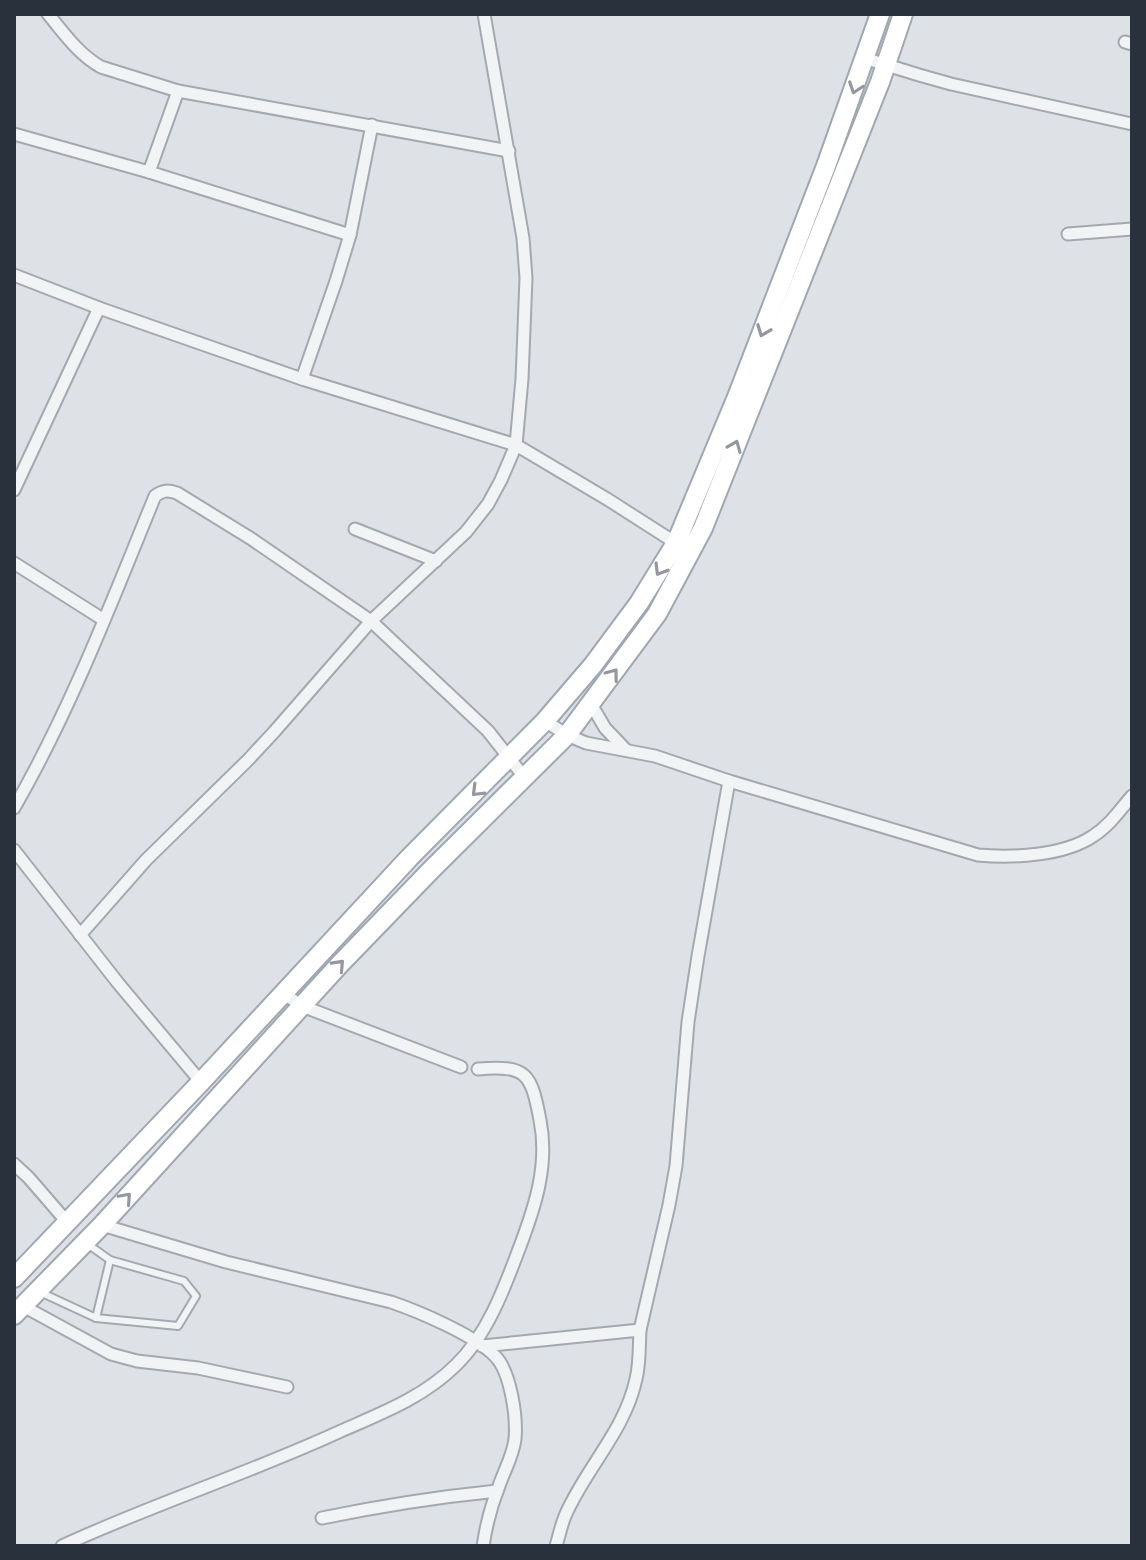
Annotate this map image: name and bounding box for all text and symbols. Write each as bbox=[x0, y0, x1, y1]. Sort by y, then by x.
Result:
one-way arrow bbox=[848, 80, 864, 94]
one-way arrow bbox=[756, 323, 773, 337]
one-way arrow bbox=[725, 440, 742, 454]
one-way arrow bbox=[655, 561, 670, 576]
one-way arrow bbox=[603, 668, 618, 683]
one-way arrow bbox=[472, 782, 486, 796]
one-way arrow bbox=[330, 960, 345, 974]
one-way arrow bbox=[117, 1193, 131, 1208]

